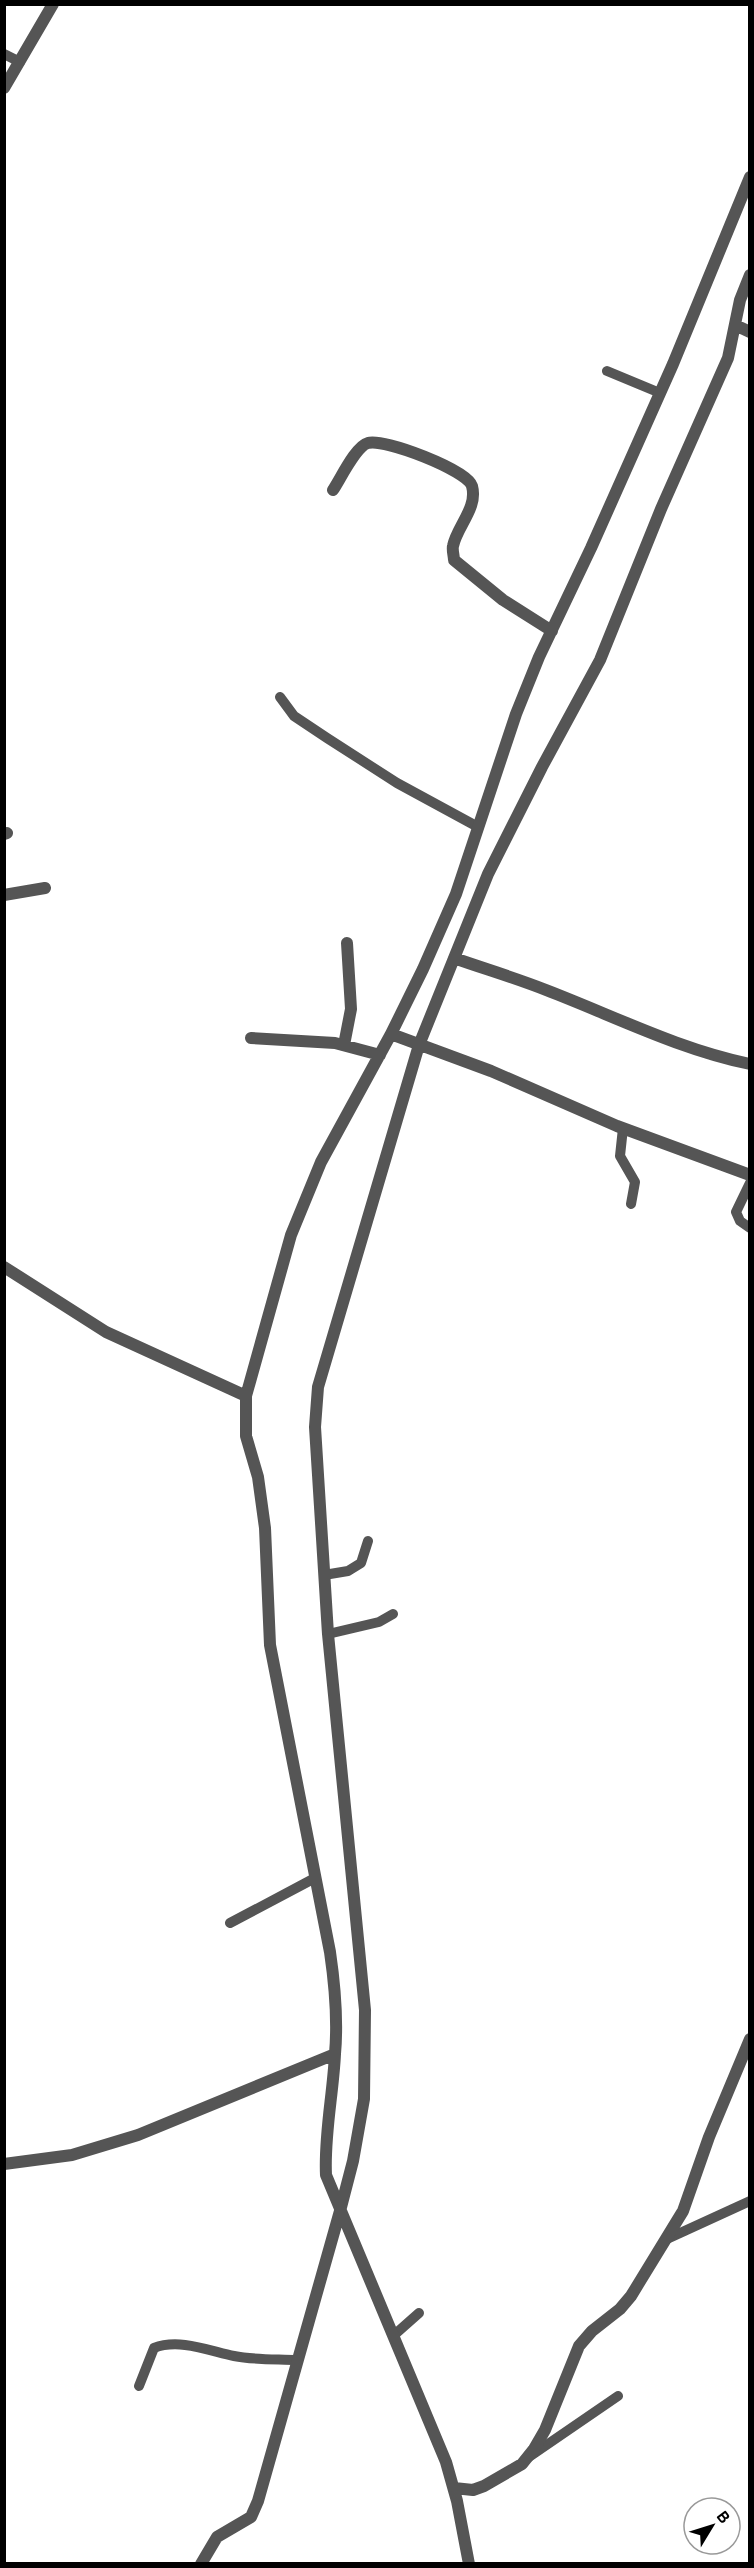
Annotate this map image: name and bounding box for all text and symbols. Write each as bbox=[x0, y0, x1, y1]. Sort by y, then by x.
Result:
north arrow bbox=[682, 2496, 742, 2556]
text: B bbox=[713, 2506, 735, 2527]

